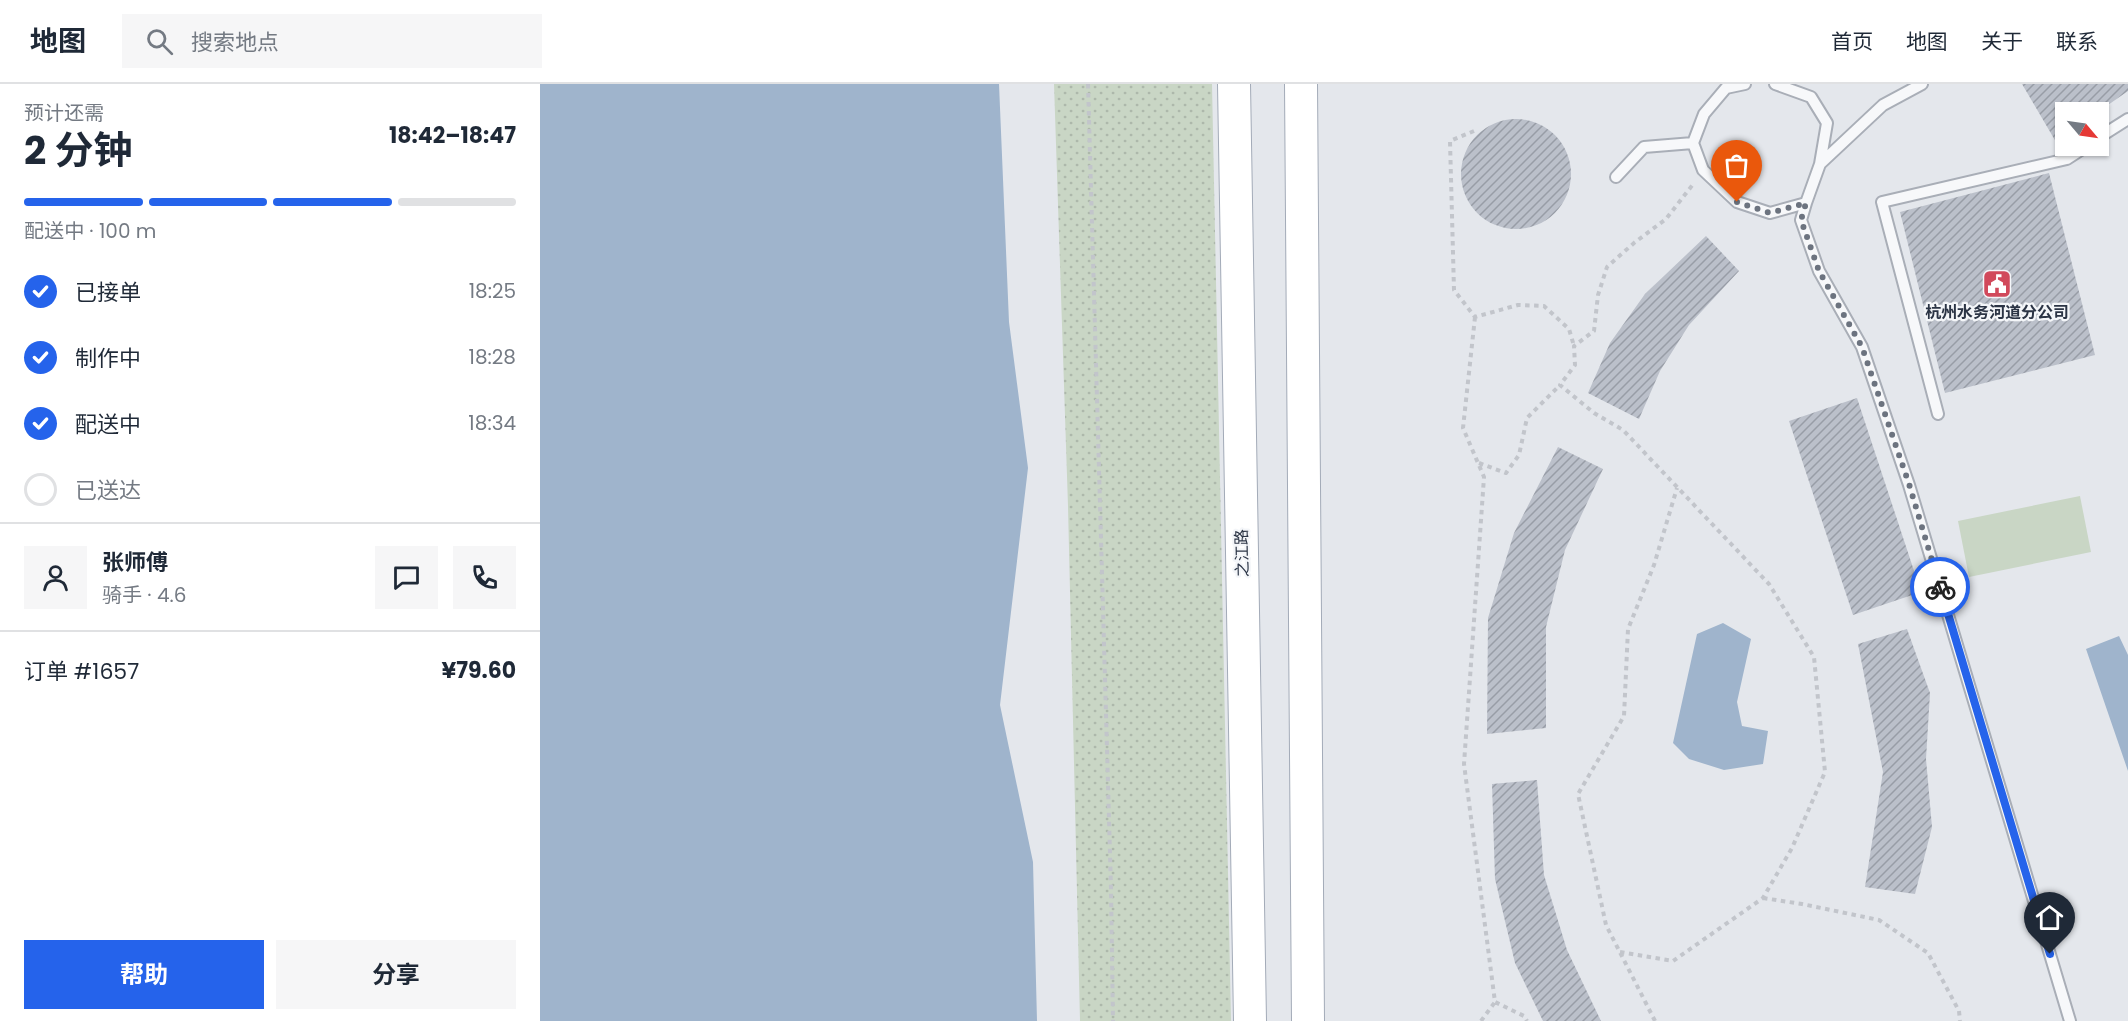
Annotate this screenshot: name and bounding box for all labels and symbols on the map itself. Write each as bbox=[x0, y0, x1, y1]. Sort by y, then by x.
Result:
north arrow bbox=[2055, 102, 2109, 156]
pin bbox=[1711, 140, 1762, 202]
public building icon: 杭州水务河道分公司 bbox=[1981, 268, 2013, 300]
place label: 杭州水务河道分公司 bbox=[1925, 301, 2069, 324]
street label: 之江路 bbox=[1230, 529, 1254, 577]
courier bbox=[1910, 557, 1970, 617]
pin bbox=[2024, 892, 2075, 954]

